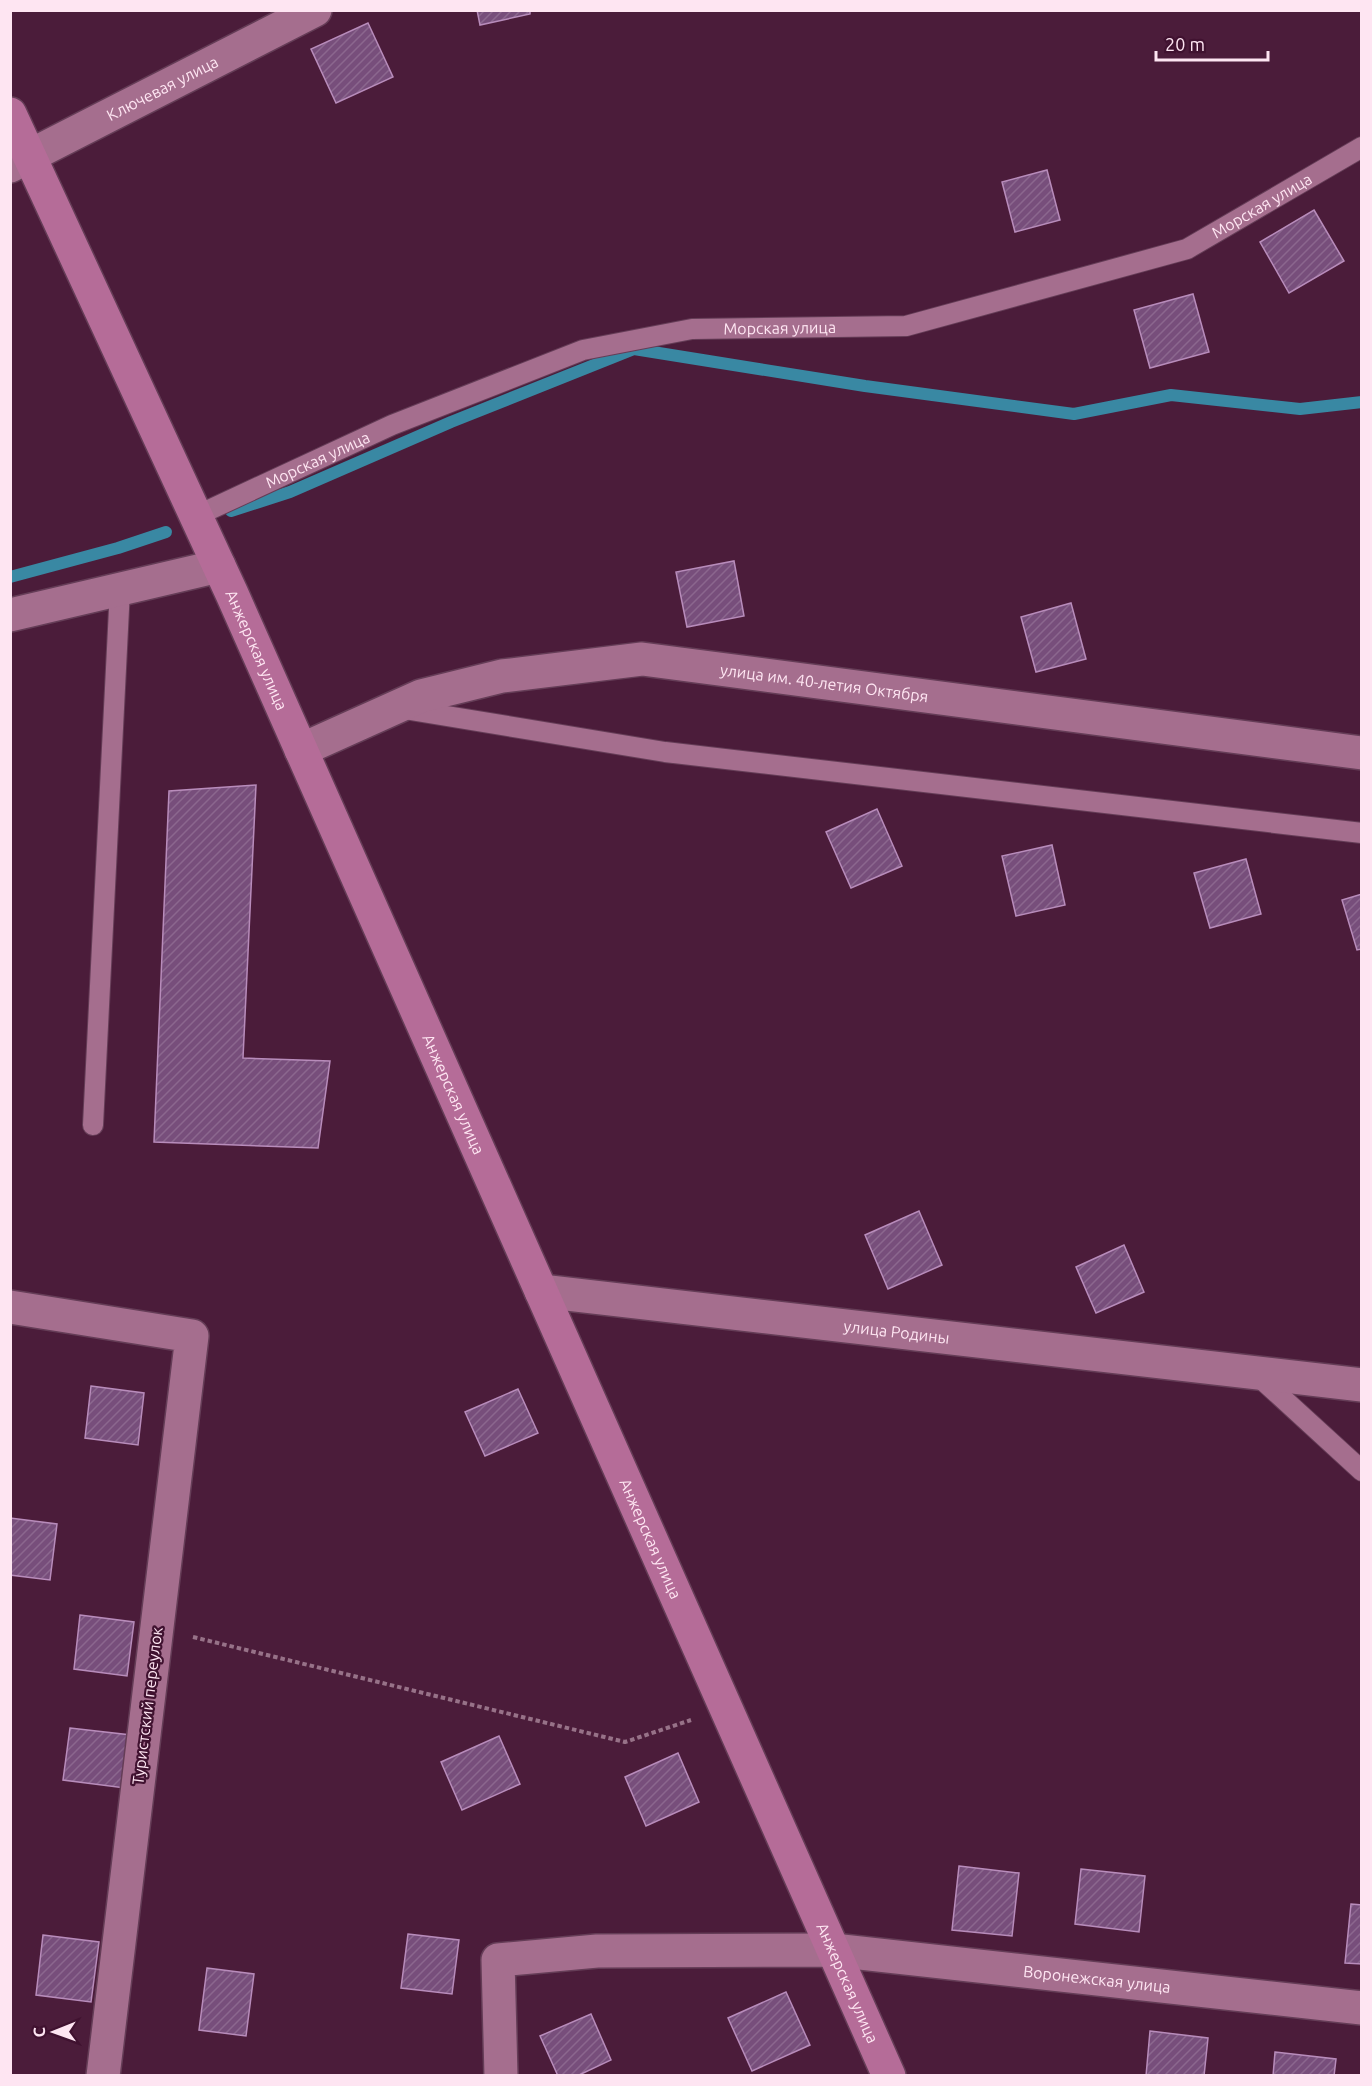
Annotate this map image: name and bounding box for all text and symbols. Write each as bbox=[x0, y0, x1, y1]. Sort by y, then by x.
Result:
scale bar bbox=[1156, 24, 1268, 62]
text: 20 m bbox=[1165, 34, 1205, 54]
street label: Ключевая улица bbox=[104, 52, 221, 124]
street label: Морская улица bbox=[1208, 169, 1315, 242]
street label: Морская улица bbox=[723, 318, 836, 338]
street label: Морская улица bbox=[263, 428, 372, 491]
street label: Анжерская улица bbox=[222, 587, 291, 713]
street label: улица им. 40-летия Октября bbox=[719, 660, 930, 705]
street label: Анжерская улица bbox=[419, 1031, 488, 1157]
street label: улица Родины bbox=[843, 1317, 951, 1347]
street label: Анжерская улица bbox=[616, 1476, 685, 1601]
street label: Туристский переулок bbox=[128, 1626, 166, 1786]
street label: Анжерская улица bbox=[813, 1920, 882, 2046]
street label: Воронежская улица bbox=[1022, 1962, 1172, 1996]
north arrow bbox=[24, 2002, 84, 2062]
text: С bbox=[30, 2027, 48, 2038]

